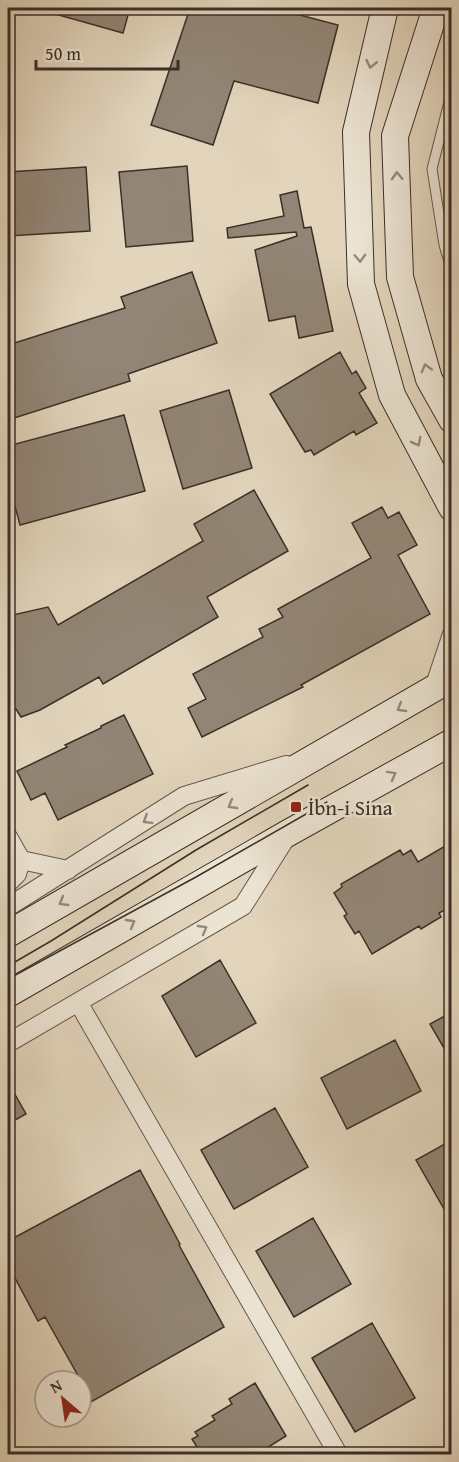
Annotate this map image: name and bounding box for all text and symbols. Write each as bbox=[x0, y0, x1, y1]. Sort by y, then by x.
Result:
scale bar bbox=[36, 33, 178, 71]
text: 50 m bbox=[45, 40, 81, 67]
one-way arrow bbox=[366, 59, 379, 69]
one-way arrow bbox=[390, 172, 403, 181]
one-way arrow bbox=[354, 253, 366, 262]
one-way arrow bbox=[421, 363, 433, 374]
one-way arrow bbox=[410, 436, 421, 446]
one-way arrow bbox=[397, 700, 407, 712]
one-way arrow bbox=[386, 771, 396, 782]
place label: İbn-i Sina bbox=[308, 792, 393, 823]
one-way arrow bbox=[228, 798, 238, 809]
marker: İbn-i Sina bbox=[289, 800, 303, 814]
one-way arrow bbox=[143, 812, 153, 824]
one-way arrow bbox=[59, 895, 69, 906]
one-way arrow bbox=[125, 919, 135, 930]
one-way arrow bbox=[197, 924, 207, 936]
north arrow bbox=[33, 1369, 93, 1429]
text: N bbox=[45, 1373, 66, 1399]

